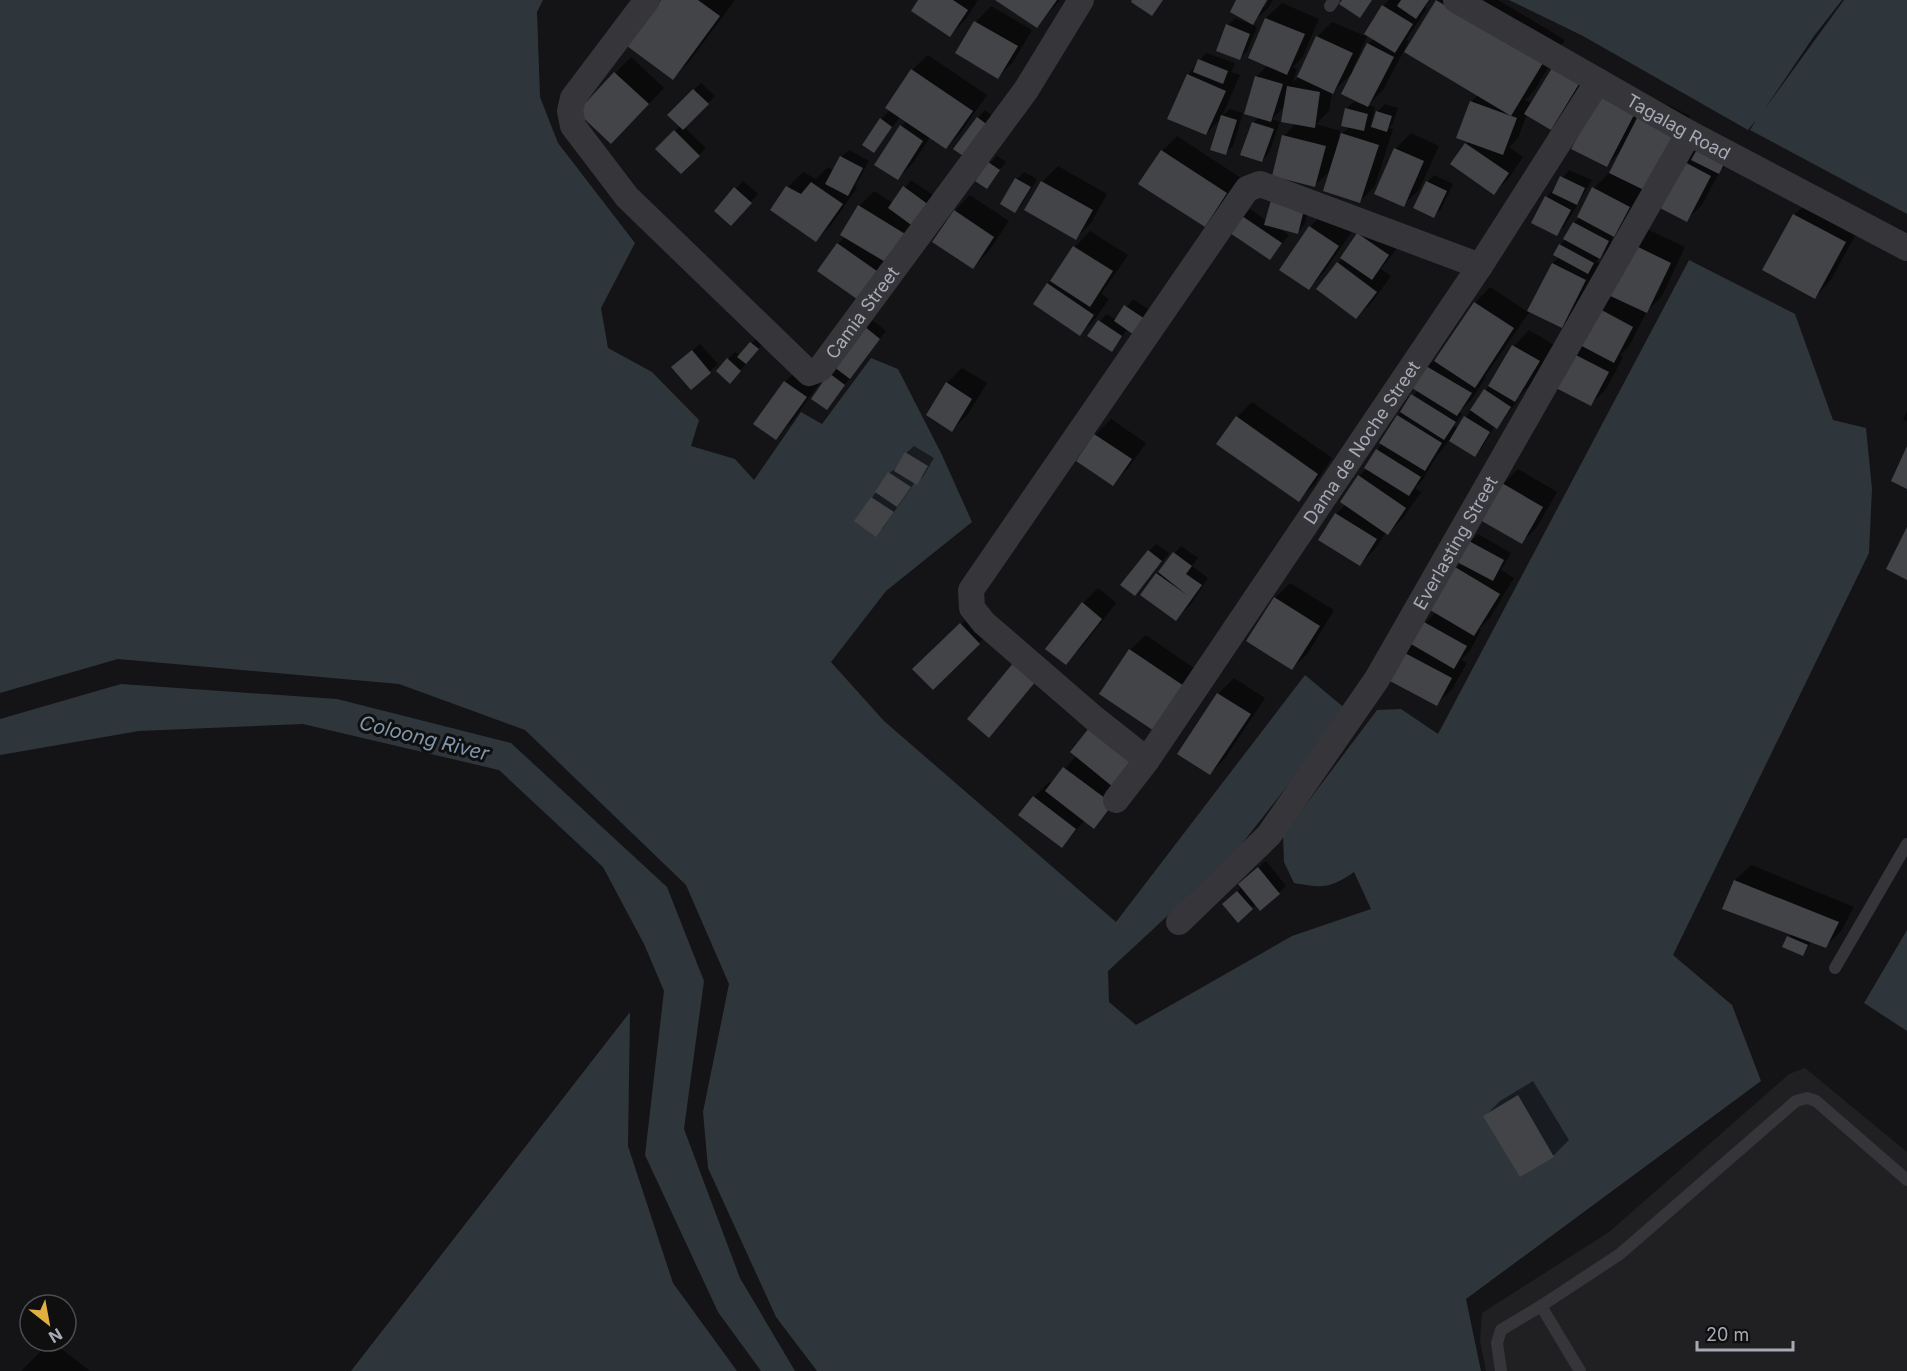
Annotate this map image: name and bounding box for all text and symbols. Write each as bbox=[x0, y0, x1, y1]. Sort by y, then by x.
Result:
street label: Tagalag Road bbox=[1623, 89, 1734, 164]
street label: Camia Street bbox=[821, 262, 903, 363]
street label: Dama de Noche Street bbox=[1299, 356, 1424, 528]
street label: Everlasting Street bbox=[1409, 472, 1501, 613]
water label: Coloong River bbox=[357, 710, 492, 766]
north arrow bbox=[18, 1293, 78, 1353]
scale bar bbox=[1697, 1314, 1793, 1352]
text: N bbox=[45, 1324, 66, 1348]
text: 20 m bbox=[1706, 1324, 1749, 1345]

